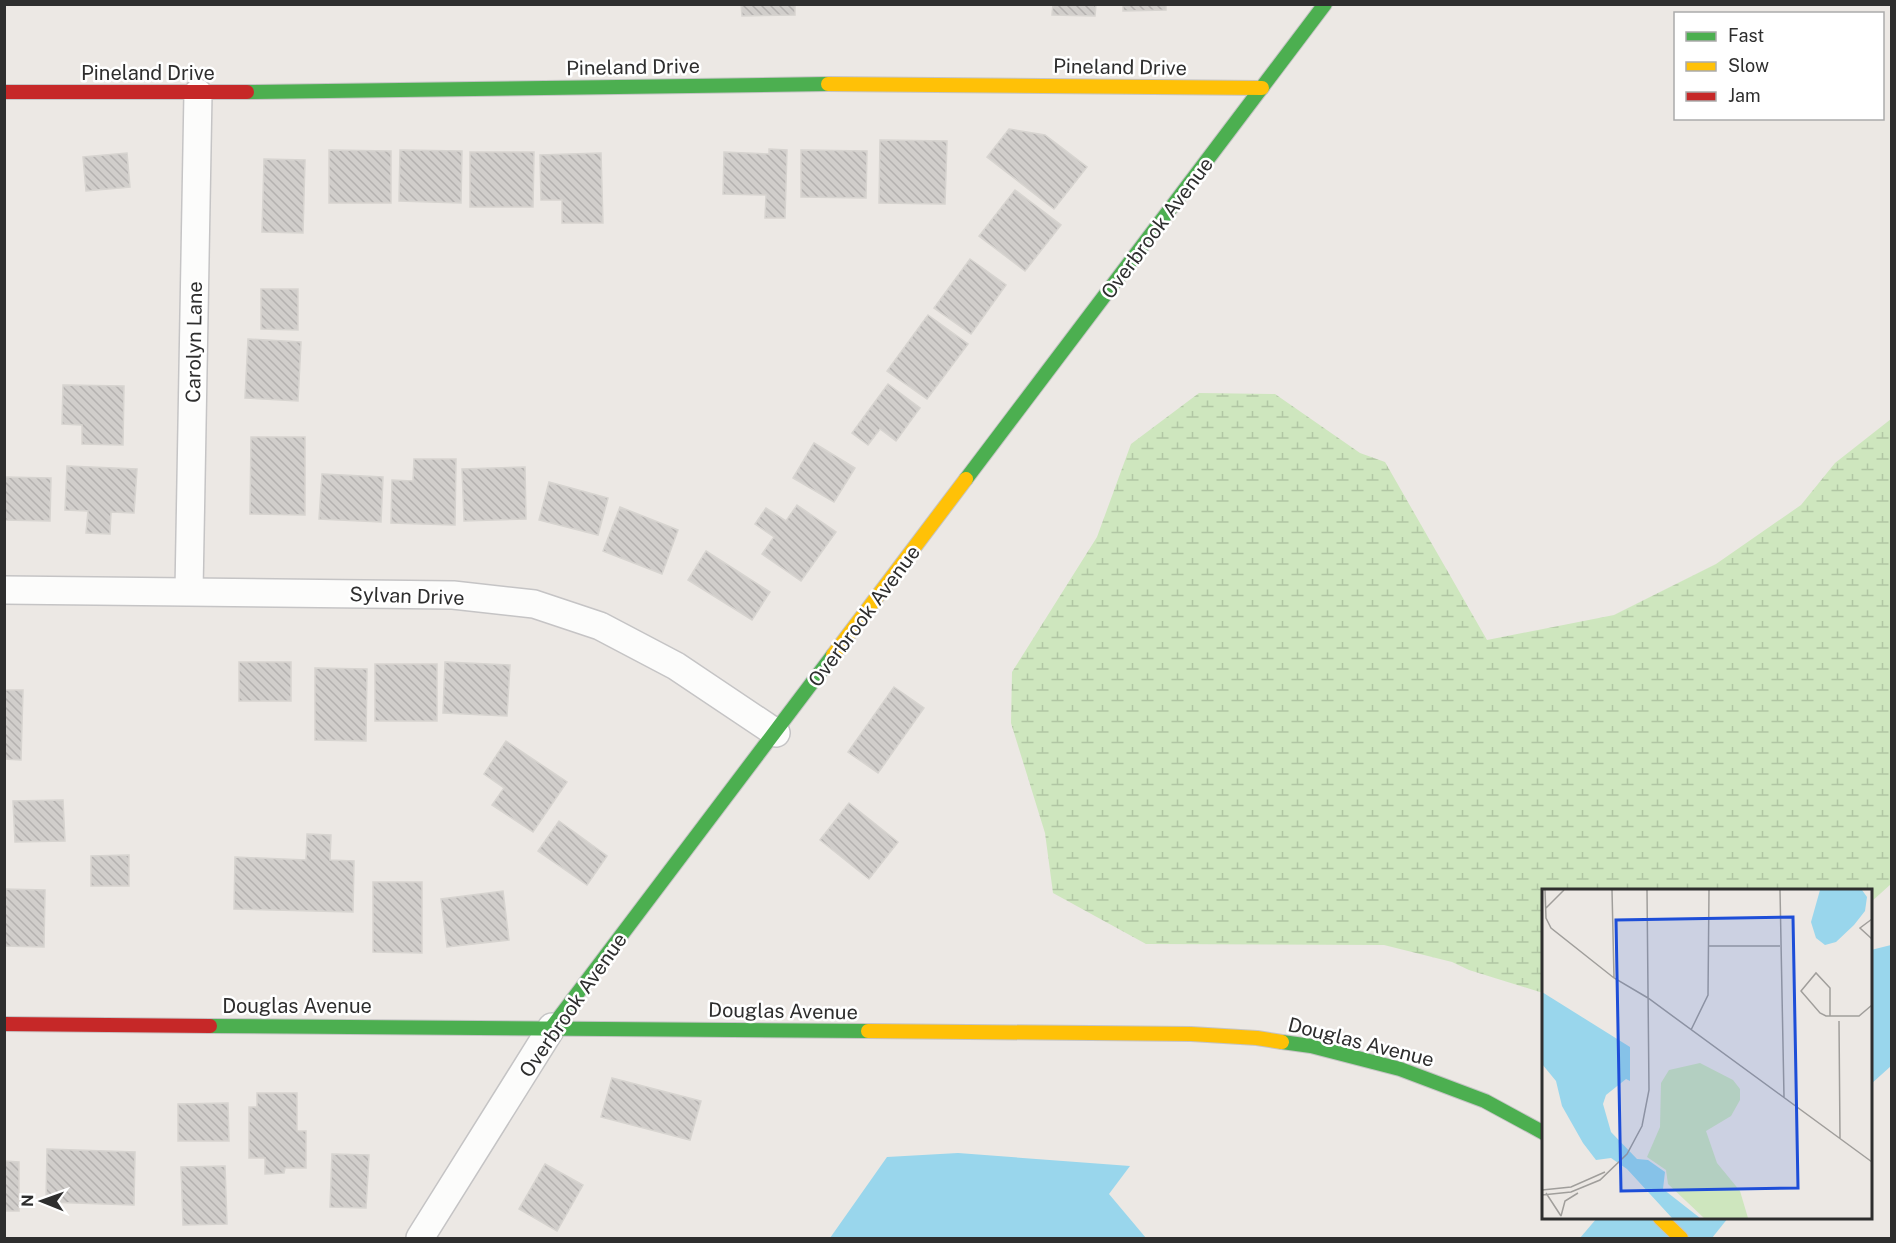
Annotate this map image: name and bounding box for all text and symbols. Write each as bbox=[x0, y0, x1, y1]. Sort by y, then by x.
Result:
legend bbox=[1674, 12, 1884, 120]
text: Fast bbox=[1728, 25, 1764, 46]
street label: Pineland Drive bbox=[566, 54, 700, 80]
street label: Pineland Drive bbox=[1053, 54, 1187, 80]
text: Slow bbox=[1728, 55, 1769, 76]
street label: Pineland Drive bbox=[81, 61, 215, 85]
text: Jam bbox=[1728, 85, 1761, 106]
street label: Overbrook Avenue bbox=[1096, 153, 1218, 303]
street label: Carolyn Lane bbox=[181, 281, 207, 403]
street label: Overbrook Avenue bbox=[803, 541, 925, 691]
street label: Sylvan Drive bbox=[349, 582, 465, 610]
inset map bbox=[1542, 889, 1872, 1219]
street label: Overbrook Avenue bbox=[514, 928, 632, 1082]
street label: Douglas Avenue bbox=[222, 994, 372, 1018]
street label: Douglas Avenue bbox=[708, 998, 858, 1024]
street label: Douglas Avenue bbox=[1285, 1012, 1437, 1072]
north arrow bbox=[12, 1171, 72, 1231]
text: N bbox=[18, 1194, 37, 1207]

